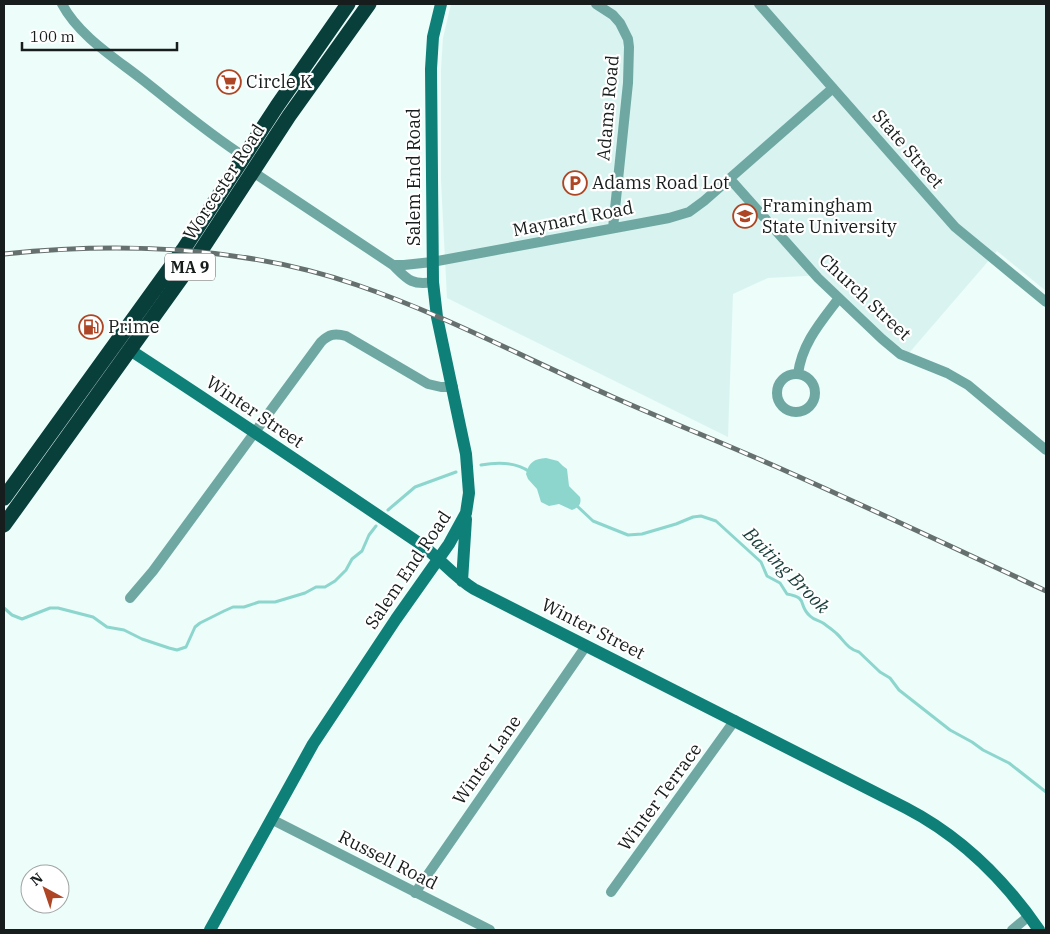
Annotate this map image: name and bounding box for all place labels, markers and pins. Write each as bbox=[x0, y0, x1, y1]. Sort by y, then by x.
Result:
supermarket icon: Circle K bbox=[216, 69, 242, 95]
place label: Circle K bbox=[246, 70, 313, 93]
parking icon: Adams Road Lot bbox=[562, 170, 588, 196]
place label: Adams Road Lot bbox=[592, 171, 729, 194]
place label: Framingham State University bbox=[762, 194, 897, 238]
school or university icon: Framingham State University bbox=[732, 203, 758, 229]
fuel station icon: Prime bbox=[78, 314, 104, 340]
place label: Prime bbox=[108, 315, 160, 338]

